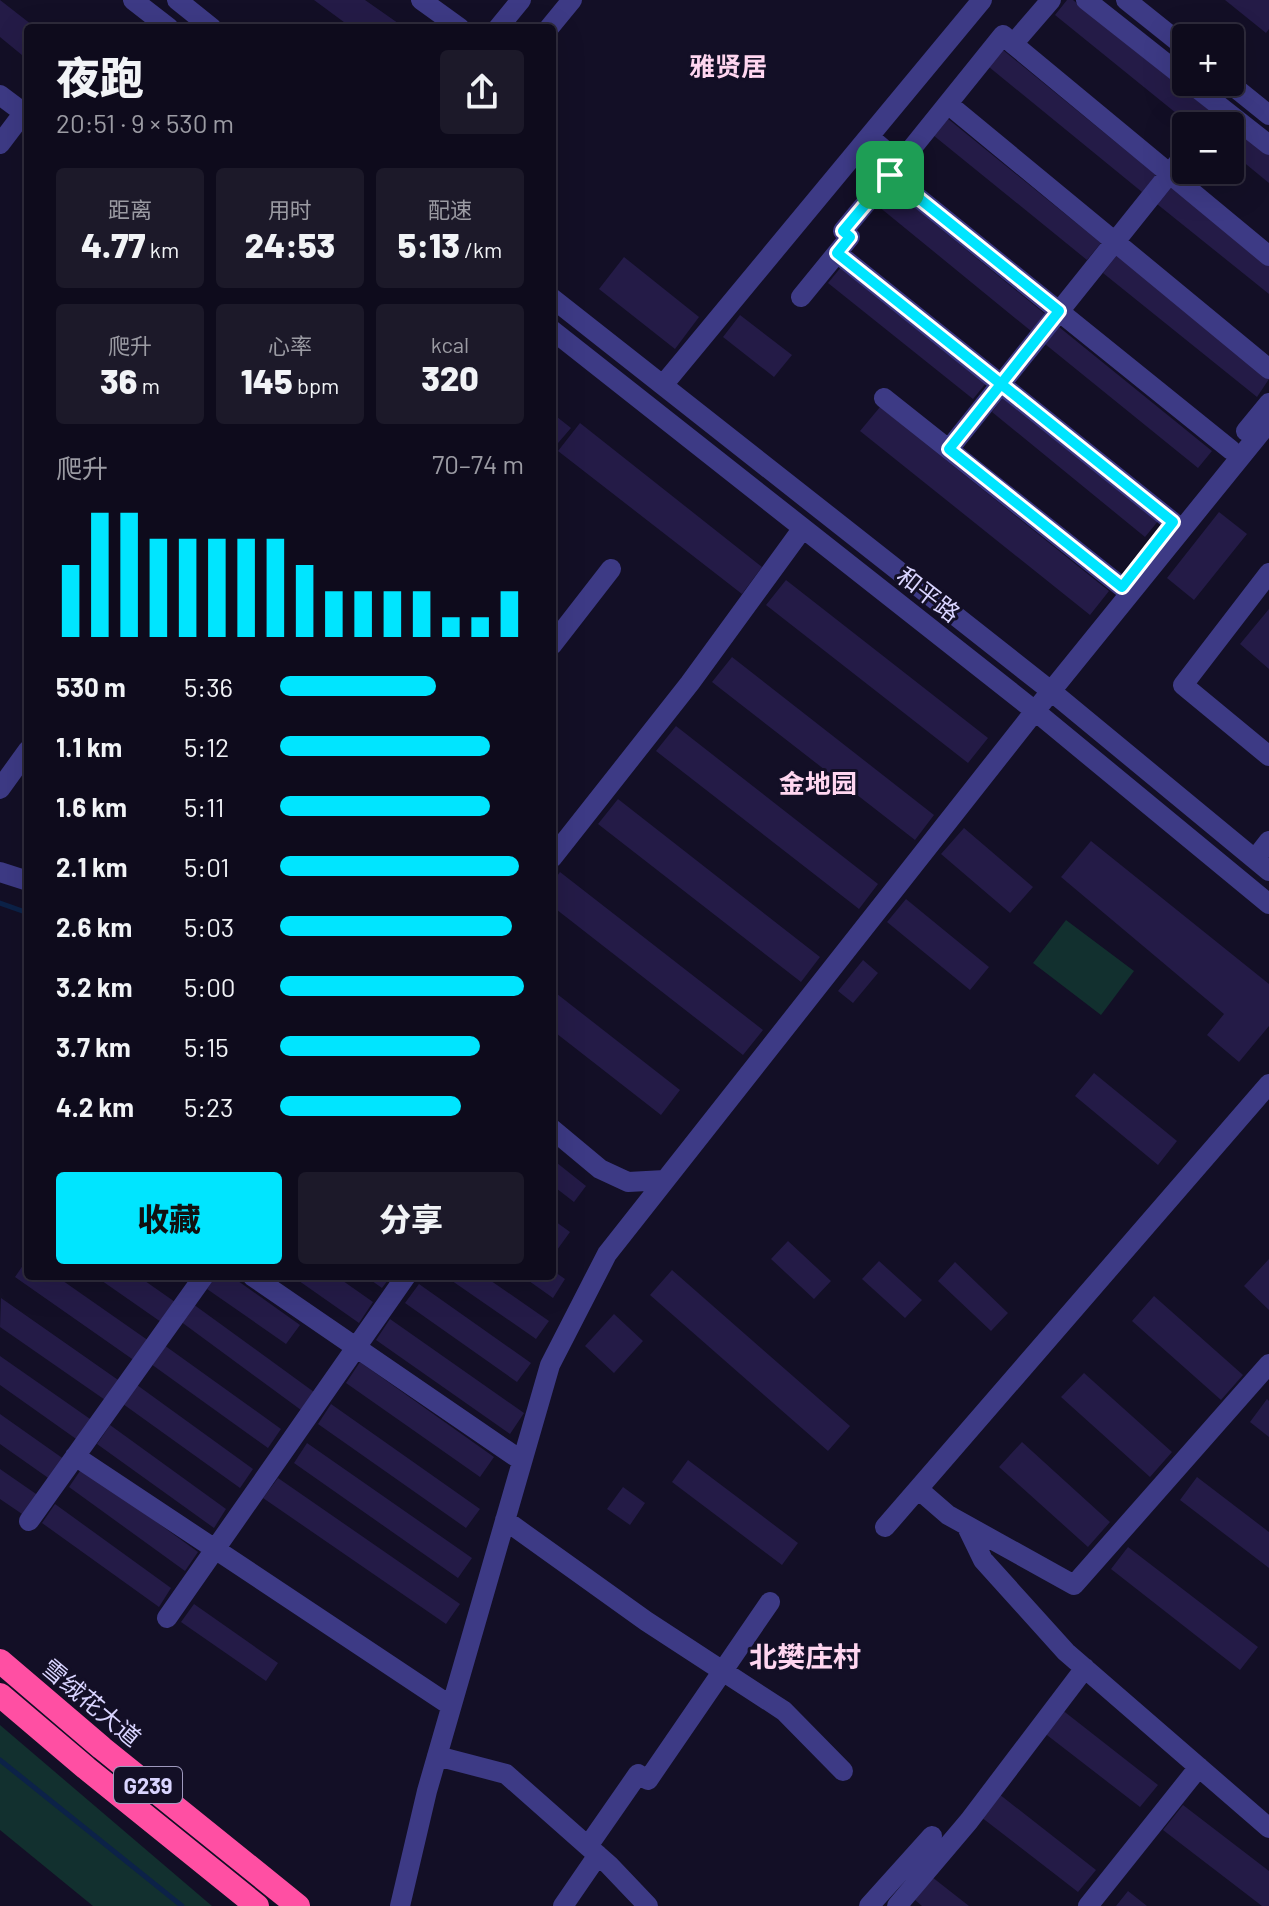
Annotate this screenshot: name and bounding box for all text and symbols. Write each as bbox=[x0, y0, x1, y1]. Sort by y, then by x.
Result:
map controls bbox=[1172, 24, 1244, 184]
button: + bbox=[1172, 24, 1244, 96]
text: 夜跑 bbox=[56, 50, 144, 103]
button: share bbox=[440, 50, 524, 134]
district label: 雅贤居 bbox=[689, 50, 767, 81]
text: 20:51 · 9 × 530 m bbox=[56, 107, 234, 138]
button: − bbox=[1172, 112, 1244, 184]
pin bbox=[856, 141, 924, 209]
icon: arrive bbox=[868, 153, 912, 197]
text: 距离 bbox=[108, 196, 152, 222]
text: 用时 bbox=[268, 196, 312, 222]
text: 配速 bbox=[428, 196, 472, 222]
text: 4.77 bbox=[81, 224, 145, 265]
text: 24:53 bbox=[245, 224, 335, 265]
text: 5:13 bbox=[398, 224, 460, 265]
text: km bbox=[145, 236, 179, 262]
text: /km bbox=[460, 236, 502, 262]
text: kcal bbox=[431, 331, 469, 357]
text: 爬升 bbox=[108, 332, 152, 358]
text: 心率 bbox=[268, 332, 312, 358]
text: 320 bbox=[421, 357, 479, 398]
text: 36 bbox=[100, 360, 137, 401]
text: 145 bbox=[241, 360, 293, 401]
text: m bbox=[137, 372, 160, 398]
text: bpm bbox=[293, 372, 339, 398]
text: 70–74 m bbox=[432, 448, 524, 479]
text: 爬升 bbox=[56, 452, 108, 483]
street label: 和平路 bbox=[892, 560, 966, 628]
text: 530 m bbox=[56, 671, 126, 702]
text: 5:36 bbox=[184, 671, 233, 702]
text: 1.1 km bbox=[56, 731, 122, 762]
text: 5:12 bbox=[184, 731, 229, 762]
district label: 金地园 bbox=[779, 767, 857, 798]
text: 1.6 km bbox=[56, 791, 127, 822]
text: 5:11 bbox=[184, 791, 224, 822]
text: 2.1 km bbox=[56, 851, 128, 882]
text: 5:01 bbox=[184, 851, 229, 882]
text: 2.6 km bbox=[56, 911, 132, 942]
text: 5:03 bbox=[184, 911, 234, 942]
text: 3.2 km bbox=[56, 971, 132, 1002]
text: 5:00 bbox=[184, 971, 236, 1002]
text: 3.7 km bbox=[56, 1031, 131, 1062]
text: 5:15 bbox=[184, 1031, 229, 1062]
text: 4.2 km bbox=[56, 1091, 134, 1122]
text: 5:23 bbox=[184, 1091, 233, 1122]
button: 收藏 bbox=[56, 1172, 282, 1264]
button: 分享 bbox=[298, 1172, 524, 1264]
district label: 北樊庄村 bbox=[749, 1639, 861, 1673]
street label: 雪绒花大道 bbox=[37, 1652, 147, 1752]
road number: G239 bbox=[114, 1767, 182, 1803]

